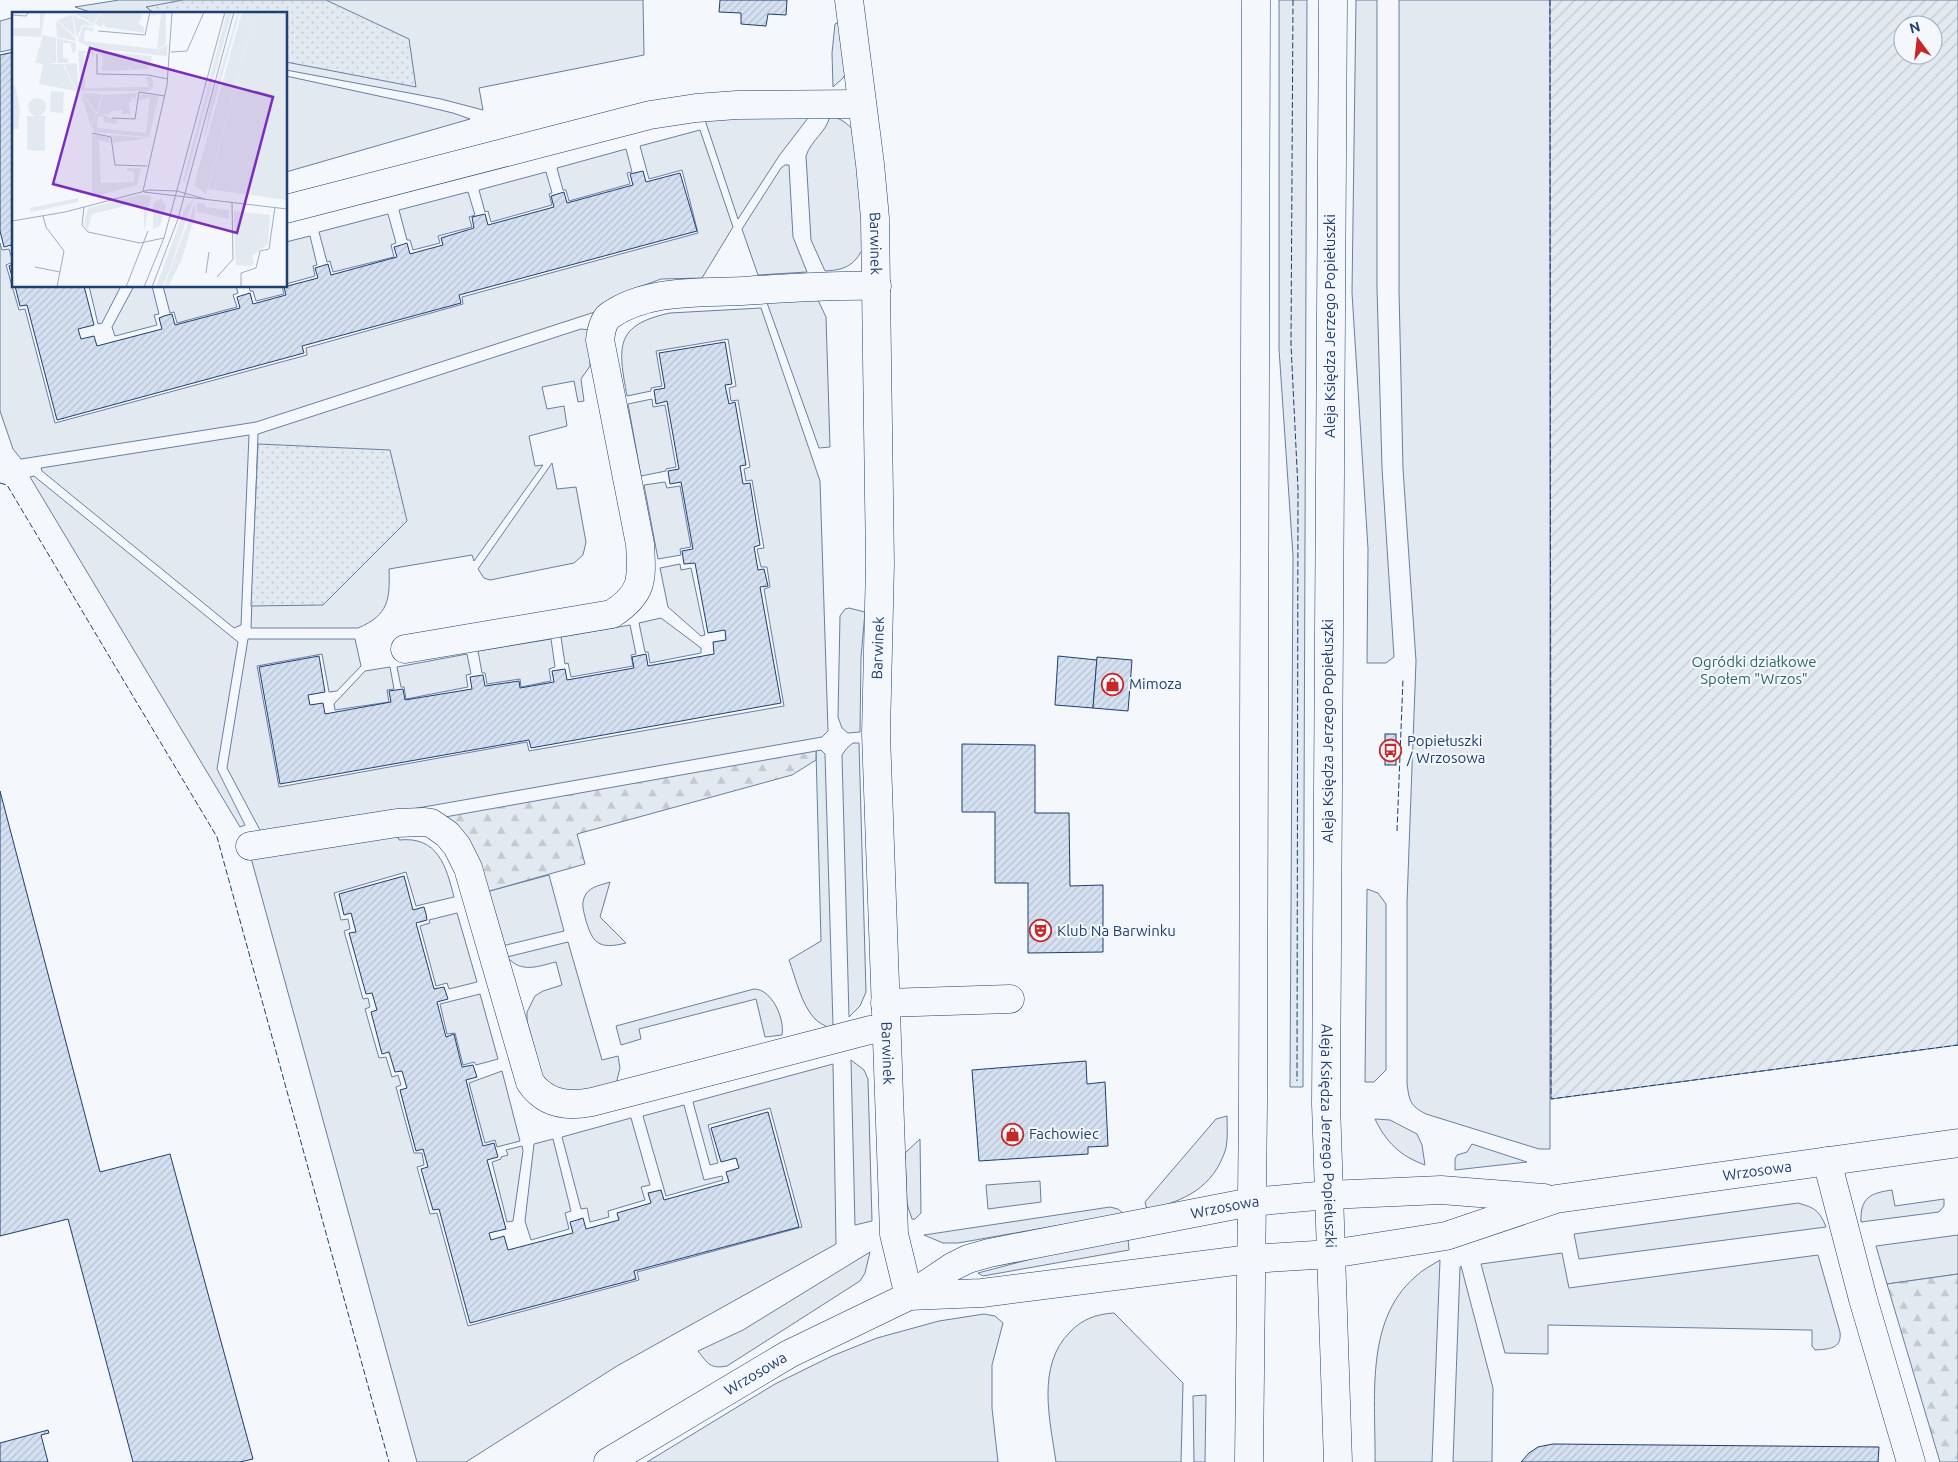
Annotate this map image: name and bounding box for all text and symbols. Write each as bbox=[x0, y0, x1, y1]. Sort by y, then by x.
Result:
inset map bbox=[12, 12, 288, 288]
north arrow bbox=[1893, 15, 1943, 65]
text: N bbox=[1908, 18, 1922, 37]
street label: Barwinek bbox=[866, 211, 885, 275]
street label: Aleja Księdza Jerzego Popiełuszki bbox=[1321, 214, 1338, 438]
street label: Barwinek bbox=[868, 616, 887, 680]
street label: Aleja Księdza Jerzego Popiełuszki bbox=[1319, 619, 1336, 843]
park label: Ogródki działkowe Społem "Wrzos" bbox=[1691, 653, 1817, 687]
shop icon: Mimoza bbox=[1101, 672, 1125, 696]
place label: Mimoza bbox=[1129, 675, 1182, 692]
place label: Popiełuszki / Wrzosowa bbox=[1406, 732, 1485, 766]
bus stop icon: Popiełuszki / Wrzosowa bbox=[1379, 738, 1403, 762]
theatre icon: Klub Na Barwinku bbox=[1029, 919, 1053, 943]
place label: Klub Na Barwinku bbox=[1057, 922, 1176, 939]
street label: Barwinek bbox=[878, 1021, 898, 1085]
street label: Aleja Księdza Jerzego Popiełuszki bbox=[1318, 1024, 1340, 1248]
shop icon: Fachowiec bbox=[1001, 1122, 1025, 1146]
place label: Fachowiec bbox=[1029, 1125, 1099, 1142]
street label: Wrzosowa bbox=[1722, 1157, 1793, 1184]
street label: Wrzosowa bbox=[1189, 1192, 1260, 1222]
street label: Wrzosowa bbox=[721, 1348, 790, 1399]

